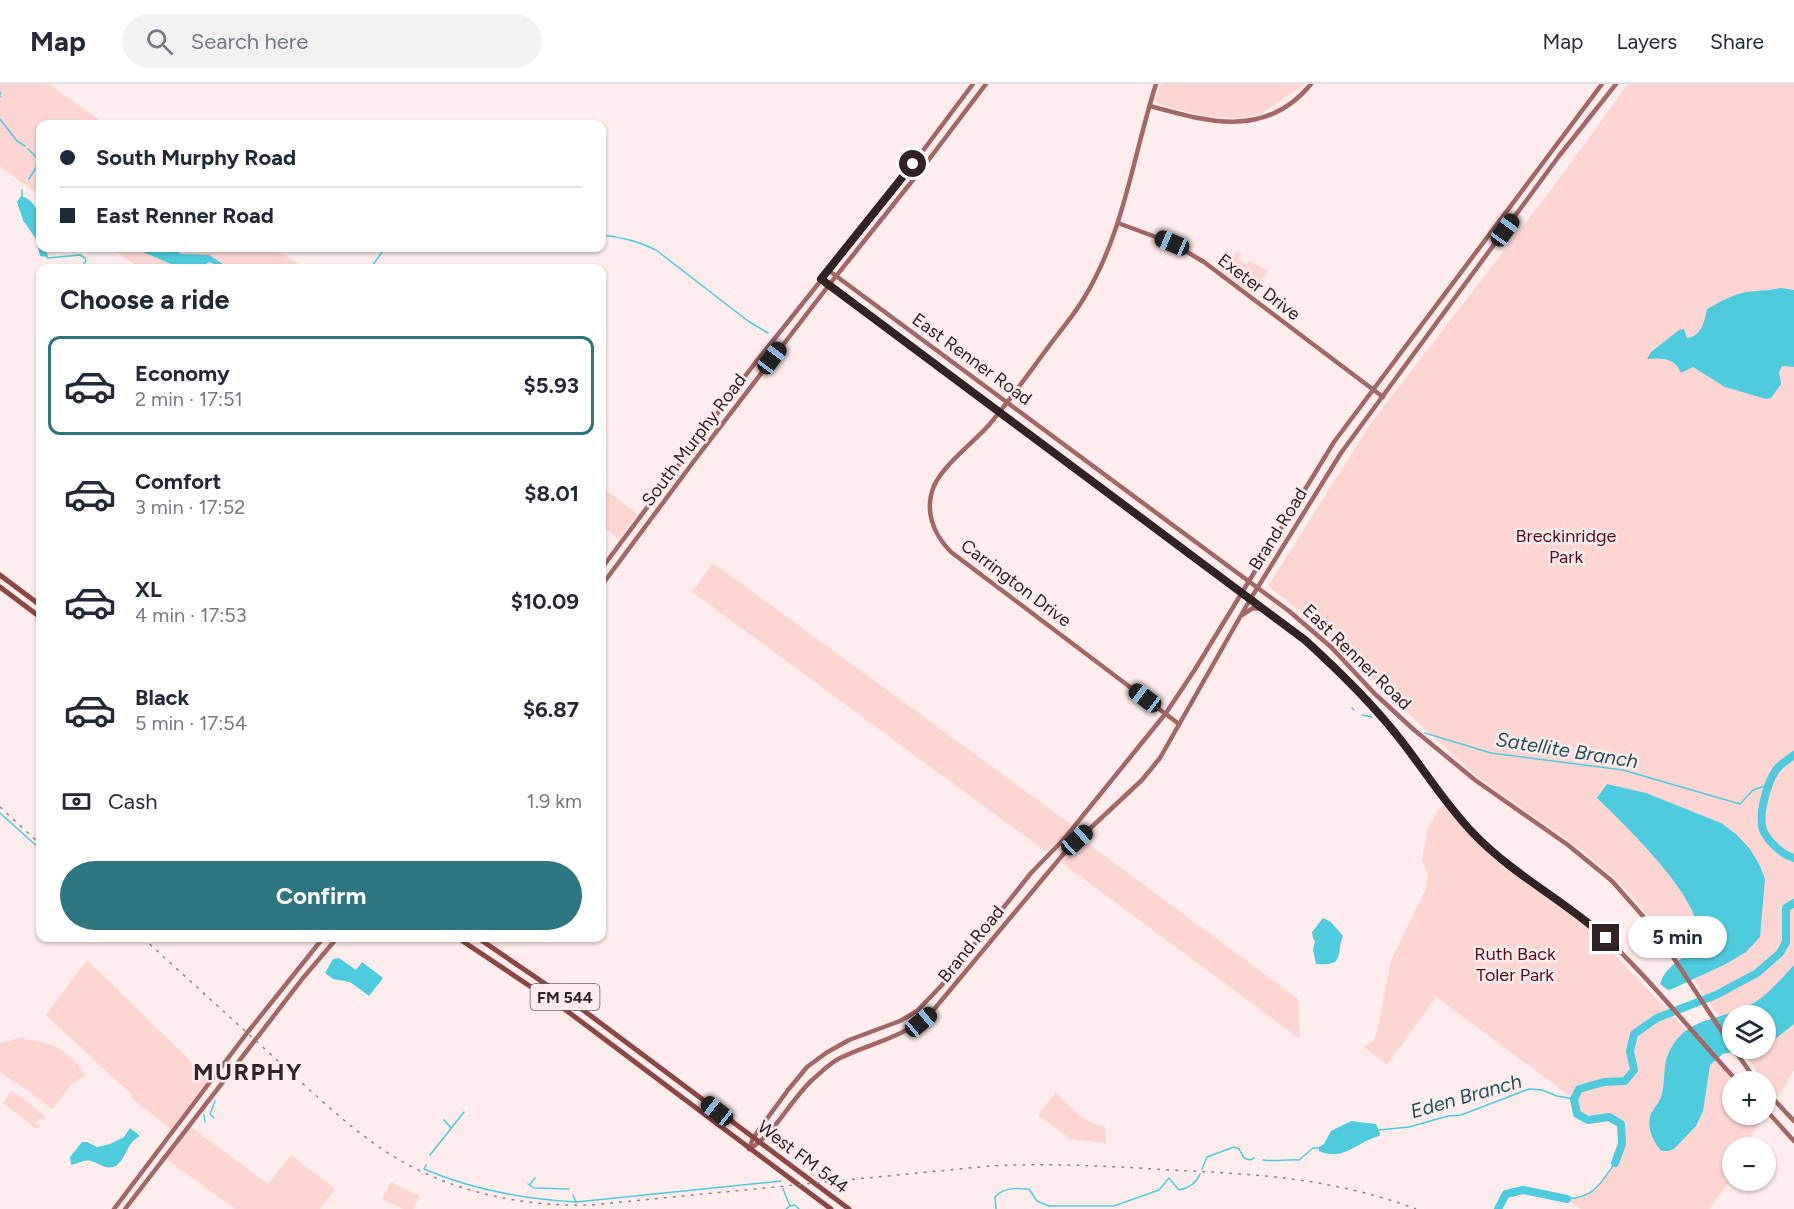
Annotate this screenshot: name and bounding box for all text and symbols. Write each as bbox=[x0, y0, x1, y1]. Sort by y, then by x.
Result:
search box bbox=[122, 14, 542, 68]
text: Map bbox=[30, 24, 86, 58]
icon: search bbox=[143, 25, 176, 58]
text: Search here bbox=[191, 28, 308, 55]
text: Map bbox=[1543, 29, 1583, 54]
text: Layers bbox=[1616, 29, 1677, 54]
text: Share bbox=[1710, 29, 1764, 54]
text: South Murphy Road bbox=[96, 144, 296, 171]
route start bbox=[899, 150, 926, 177]
text: East Renner Road bbox=[96, 202, 274, 229]
car bbox=[1487, 210, 1523, 250]
car bbox=[1152, 228, 1192, 258]
street label: Exeter Drive bbox=[1213, 249, 1305, 325]
text: Choose a ride bbox=[60, 283, 229, 316]
street label: East Renner Road bbox=[908, 308, 1036, 410]
car bbox=[754, 338, 790, 378]
icon: car bbox=[63, 359, 117, 413]
text: Economy bbox=[135, 360, 230, 387]
street label: South Murphy Road bbox=[637, 369, 751, 511]
text: $5.93 bbox=[524, 372, 579, 399]
text: 2 min · 17:51 bbox=[135, 387, 243, 411]
icon: car bbox=[63, 467, 117, 521]
text: Comfort bbox=[135, 468, 221, 495]
text: $8.01 bbox=[524, 480, 579, 507]
street label: Brand Road bbox=[1244, 484, 1312, 574]
text: 3 min · 17:52 bbox=[135, 495, 245, 519]
park label: Breckinridge Park bbox=[1516, 525, 1617, 568]
street label: Carrington Drive bbox=[956, 534, 1076, 632]
icon: car bbox=[63, 575, 117, 629]
text: XL bbox=[135, 576, 162, 603]
text: $10.09 bbox=[511, 588, 579, 615]
street label: East Renner Road bbox=[1298, 600, 1416, 714]
text: 4 min · 17:53 bbox=[135, 603, 247, 627]
car bbox=[1125, 680, 1165, 716]
icon: car bbox=[63, 683, 117, 737]
text: Black bbox=[135, 684, 189, 711]
text: $6.87 bbox=[523, 696, 579, 723]
text: 5 min · 17:54 bbox=[135, 711, 247, 735]
water label: Satellite Branch bbox=[1494, 727, 1640, 773]
icon: cash bbox=[60, 785, 93, 818]
text: Cash bbox=[108, 788, 158, 815]
text: 1.9 km bbox=[527, 789, 582, 813]
car bbox=[1058, 821, 1096, 859]
button: Confirm bbox=[60, 861, 582, 930]
street label: Brand Road bbox=[933, 901, 1009, 987]
callout: 5 min bbox=[1627, 917, 1726, 959]
route end bbox=[1592, 924, 1619, 951]
text: 5 min bbox=[1652, 925, 1703, 949]
park label: Ruth Back Toler Park bbox=[1474, 943, 1556, 986]
road number: FM 544 bbox=[530, 984, 600, 1010]
car bbox=[901, 1004, 941, 1040]
map controls bbox=[1722, 1005, 1776, 1191]
button: layers bbox=[1722, 1005, 1776, 1059]
district label: MURPHY bbox=[193, 1057, 303, 1086]
water label: Eden Branch bbox=[1408, 1069, 1524, 1123]
button: + bbox=[1722, 1071, 1776, 1125]
car bbox=[697, 1093, 737, 1129]
street label: West FM 544 bbox=[753, 1116, 853, 1198]
button: − bbox=[1722, 1137, 1776, 1191]

